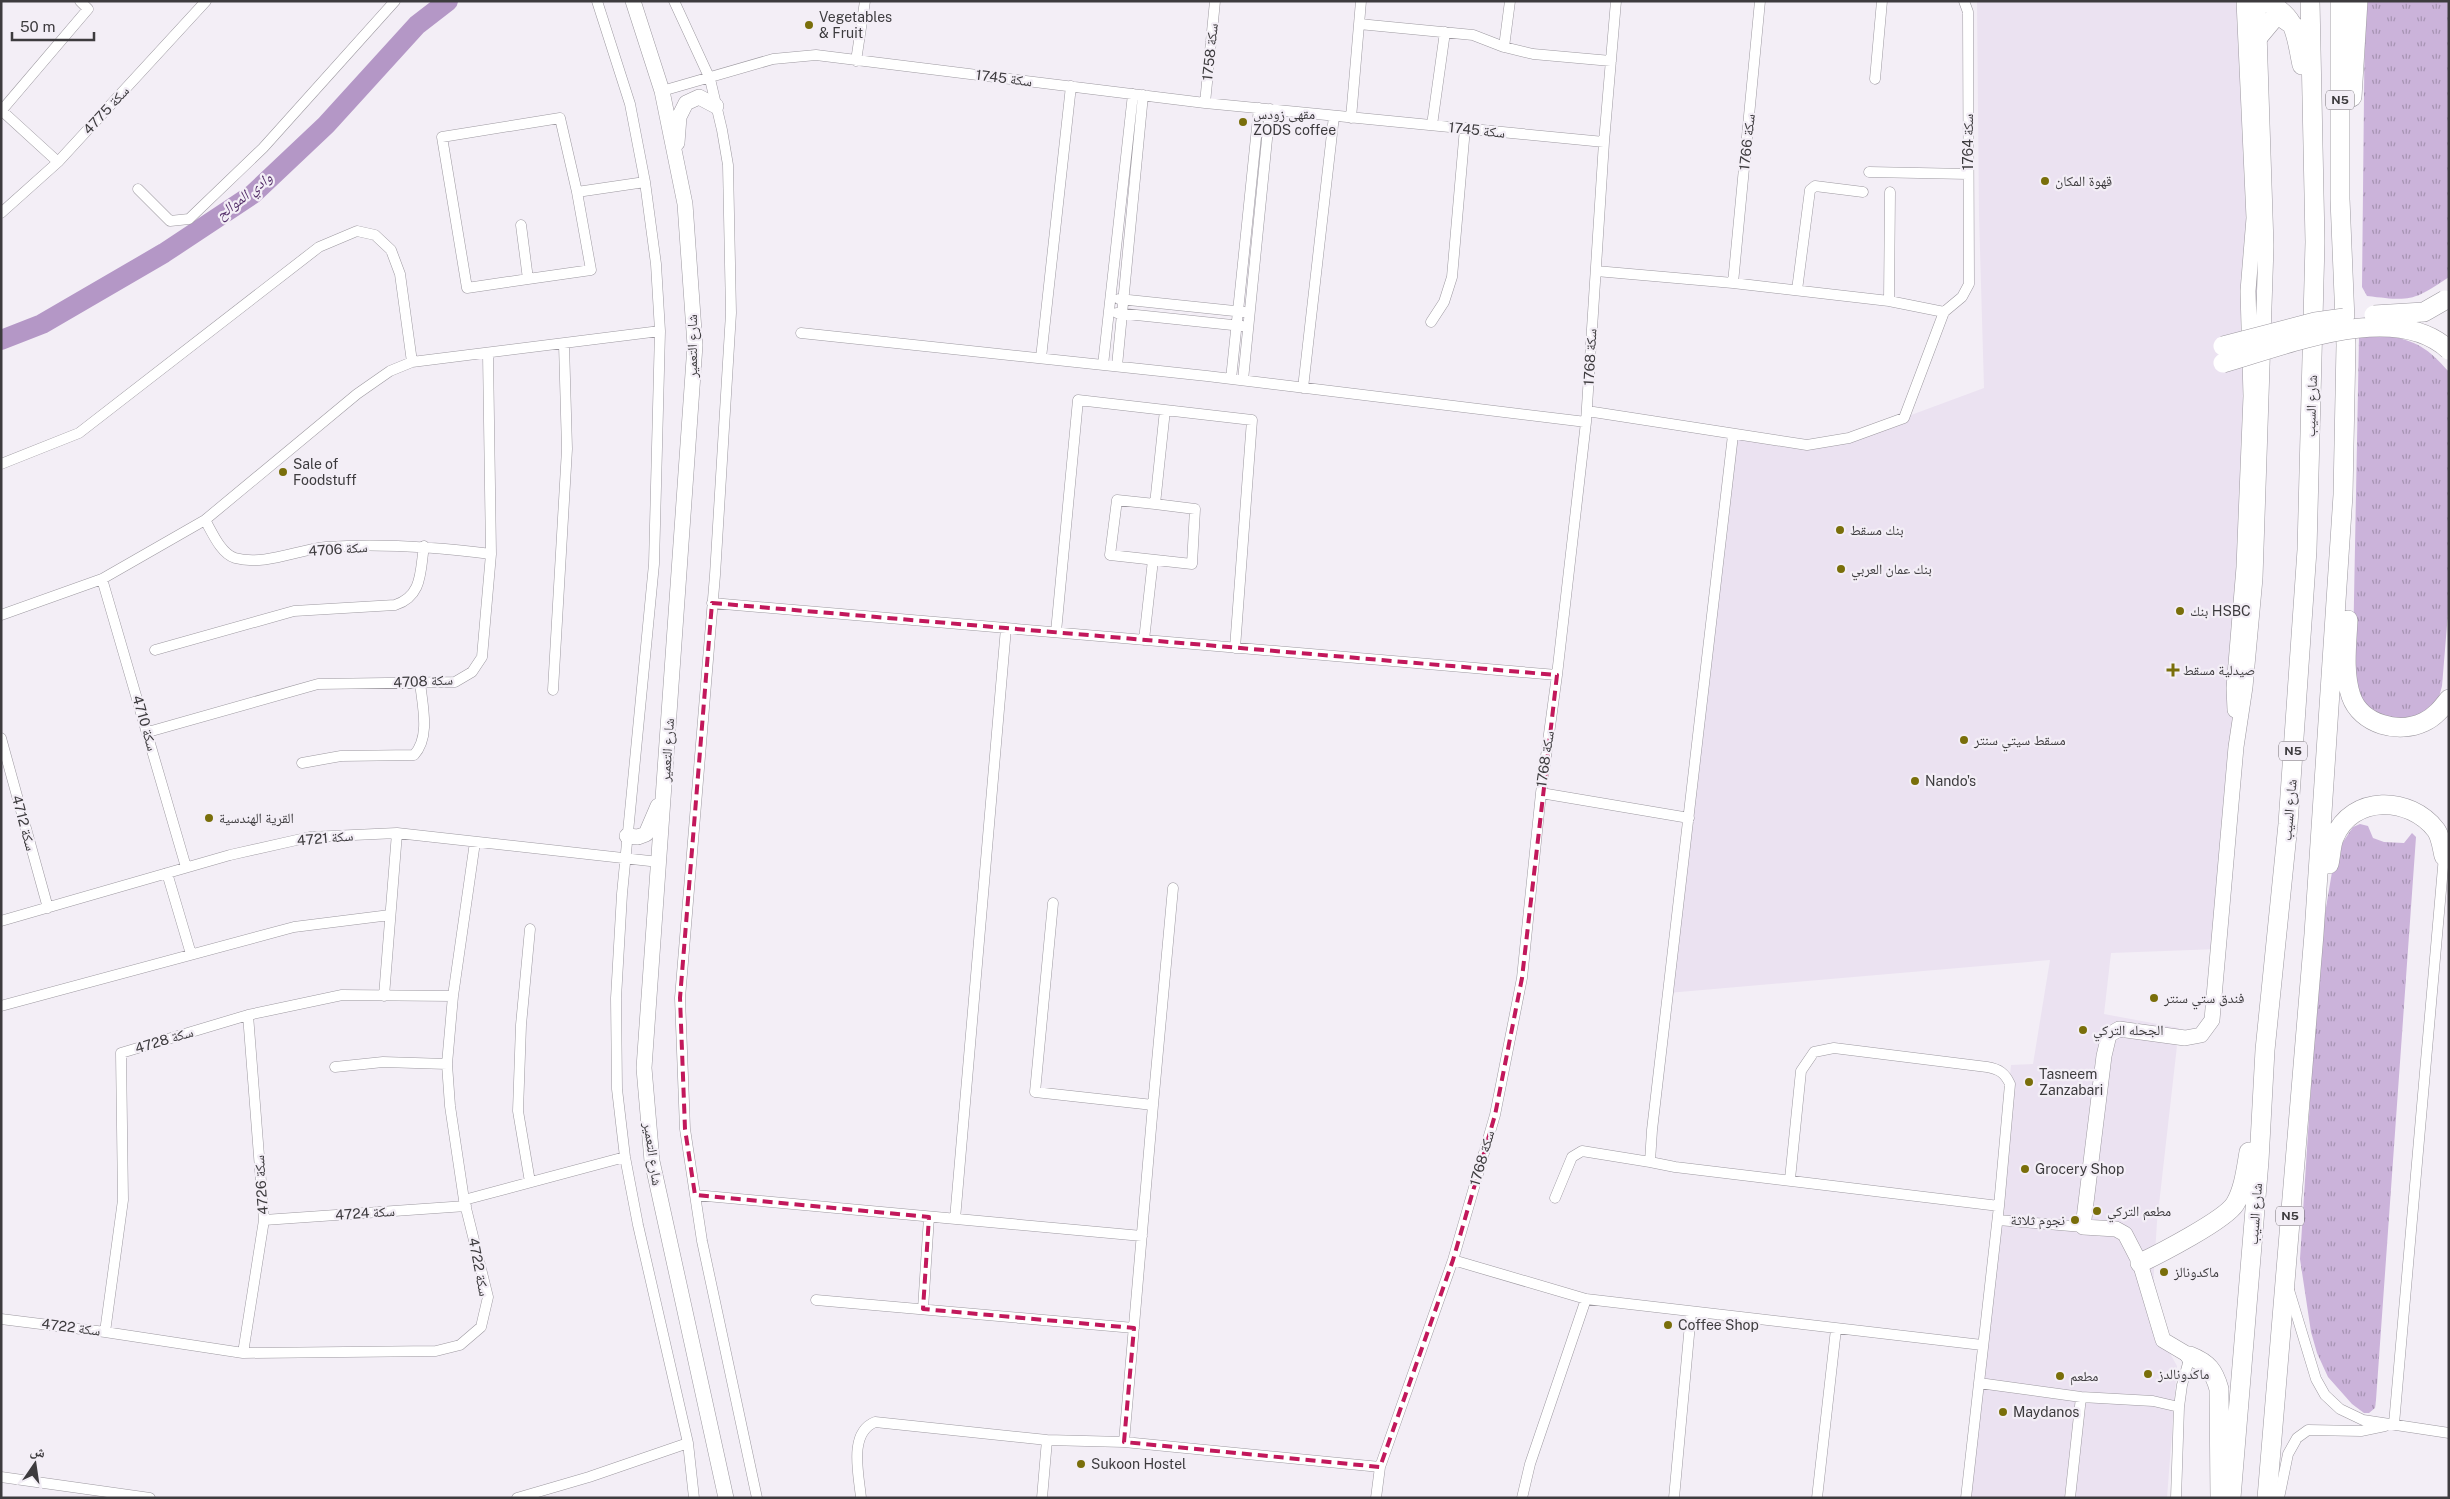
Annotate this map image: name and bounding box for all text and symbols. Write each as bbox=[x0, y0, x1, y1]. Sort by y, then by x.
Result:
place label: Vegetables & Fruit bbox=[819, 9, 892, 41]
scale bar bbox=[12, 10, 95, 42]
text: 50 m bbox=[20, 18, 55, 35]
marker: Vegetables & Fruit bbox=[803, 19, 815, 31]
street label: سكة 1758 bbox=[1199, 23, 1221, 81]
street label: سكة 1745 bbox=[975, 67, 1033, 89]
street label: سكة 4775 bbox=[80, 83, 132, 137]
road number: N5 bbox=[2326, 90, 2354, 110]
place label: مقهى زودس ZODS coffee bbox=[1253, 106, 1336, 138]
street label: سكة 1766 bbox=[1736, 113, 1758, 171]
street label: سكة 1764 bbox=[1960, 114, 1976, 170]
marker: مقهى زودس ZODS coffee bbox=[1237, 116, 1249, 128]
street label: سكة 1745 bbox=[1448, 119, 1506, 141]
water label: وادي الموالح bbox=[212, 168, 277, 226]
place label: قهوة المكان bbox=[2055, 173, 2112, 190]
marker: قهوة المكان bbox=[2039, 175, 2051, 187]
street label: شارع التعمير bbox=[684, 314, 702, 379]
street label: سكة 1768 bbox=[1581, 328, 1599, 386]
street label: شارع السيب bbox=[2302, 375, 2322, 437]
place label: Sale of Foodstuff bbox=[293, 456, 357, 488]
marker: Sale of Foodstuff bbox=[277, 466, 289, 478]
place label: بنك مسقط bbox=[1850, 522, 1904, 538]
marker: بنك مسقط bbox=[1834, 524, 1846, 536]
street label: سكة 4706 bbox=[308, 539, 368, 559]
place label: بنك عمان العربي bbox=[1851, 561, 1932, 581]
marker: بنك عمان العربي bbox=[1835, 563, 1847, 575]
place label: بنك HSBC bbox=[2190, 603, 2251, 619]
marker: بنك HSBC bbox=[2174, 605, 2186, 617]
place label: صيدلية مسقط bbox=[2183, 662, 2255, 678]
marker: صيدلية مسقط bbox=[2167, 664, 2179, 676]
street label: سكة 4708 bbox=[393, 671, 453, 691]
street label: سكة 4710 bbox=[129, 693, 161, 753]
street label: شارع التعمير bbox=[657, 718, 679, 783]
street label: سكة 1768 bbox=[1533, 730, 1557, 788]
place label: مسقط سيتي سنتر bbox=[1973, 732, 2066, 752]
marker: مسقط سيتي سنتر bbox=[1958, 734, 1970, 746]
road number: N5 bbox=[2279, 741, 2307, 760]
place label: Nando's bbox=[1925, 773, 1976, 789]
marker: Nando's bbox=[1909, 775, 1921, 787]
street label: شارع السيب bbox=[2278, 778, 2302, 842]
street label: سكة 4712 bbox=[9, 793, 39, 853]
place label: القرية الهندسية bbox=[219, 810, 294, 827]
marker: القرية الهندسية bbox=[203, 812, 215, 824]
street label: سكة 4721 bbox=[296, 828, 354, 848]
place label: فندق ستي سنتر bbox=[2163, 990, 2244, 1010]
marker: فندق ستي سنتر bbox=[2148, 992, 2160, 1004]
place label: الجحله التركي bbox=[2093, 1022, 2164, 1042]
street label: سكة 4728 bbox=[133, 1024, 195, 1056]
marker: الجحله التركي bbox=[2077, 1024, 2089, 1036]
place label: Tasneem Zanzabari bbox=[2039, 1066, 2103, 1098]
marker: Tasneem Zanzabari bbox=[2023, 1076, 2035, 1088]
street label: شارع التعمير bbox=[639, 1120, 665, 1187]
street label: سكة 1768 bbox=[1466, 1128, 1498, 1188]
street label: سكة 4726 bbox=[251, 1155, 271, 1215]
place label: Grocery Shop bbox=[2035, 1161, 2124, 1177]
marker: Grocery Shop bbox=[2019, 1163, 2031, 1175]
street label: شارع السيب bbox=[2245, 1182, 2267, 1246]
street label: سكة 4724 bbox=[335, 1203, 395, 1223]
place label: مطعم التركي bbox=[2107, 1203, 2171, 1223]
marker: مطعم التركي bbox=[2091, 1205, 2103, 1217]
road number: N5 bbox=[2276, 1206, 2304, 1226]
place label: نجوم ثلاثة bbox=[2011, 1212, 2065, 1230]
marker: نجوم ثلاثة bbox=[2069, 1214, 2081, 1226]
street label: سكة 4722 bbox=[465, 1236, 493, 1298]
place label: ماكدونالز bbox=[2173, 1264, 2219, 1281]
marker: ماكدونالز bbox=[2158, 1266, 2170, 1278]
street label: سكة 4722 bbox=[41, 1315, 101, 1339]
place label: Coffee Shop bbox=[1678, 1317, 1759, 1333]
marker: Coffee Shop bbox=[1662, 1319, 1674, 1331]
place label: ماكدونالدز bbox=[2157, 1366, 2209, 1383]
place label: مطعم bbox=[2070, 1368, 2098, 1386]
marker: ماكدونالدز bbox=[2142, 1368, 2154, 1380]
marker: مطعم bbox=[2054, 1370, 2066, 1382]
place label: Maydanos bbox=[2013, 1404, 2079, 1420]
marker: Maydanos bbox=[1997, 1406, 2009, 1418]
north arrow bbox=[10, 1439, 60, 1489]
text: ش bbox=[29, 1442, 47, 1462]
place label: Sukoon Hostel bbox=[1091, 1456, 1186, 1472]
marker: Sukoon Hostel bbox=[1075, 1458, 1087, 1470]

